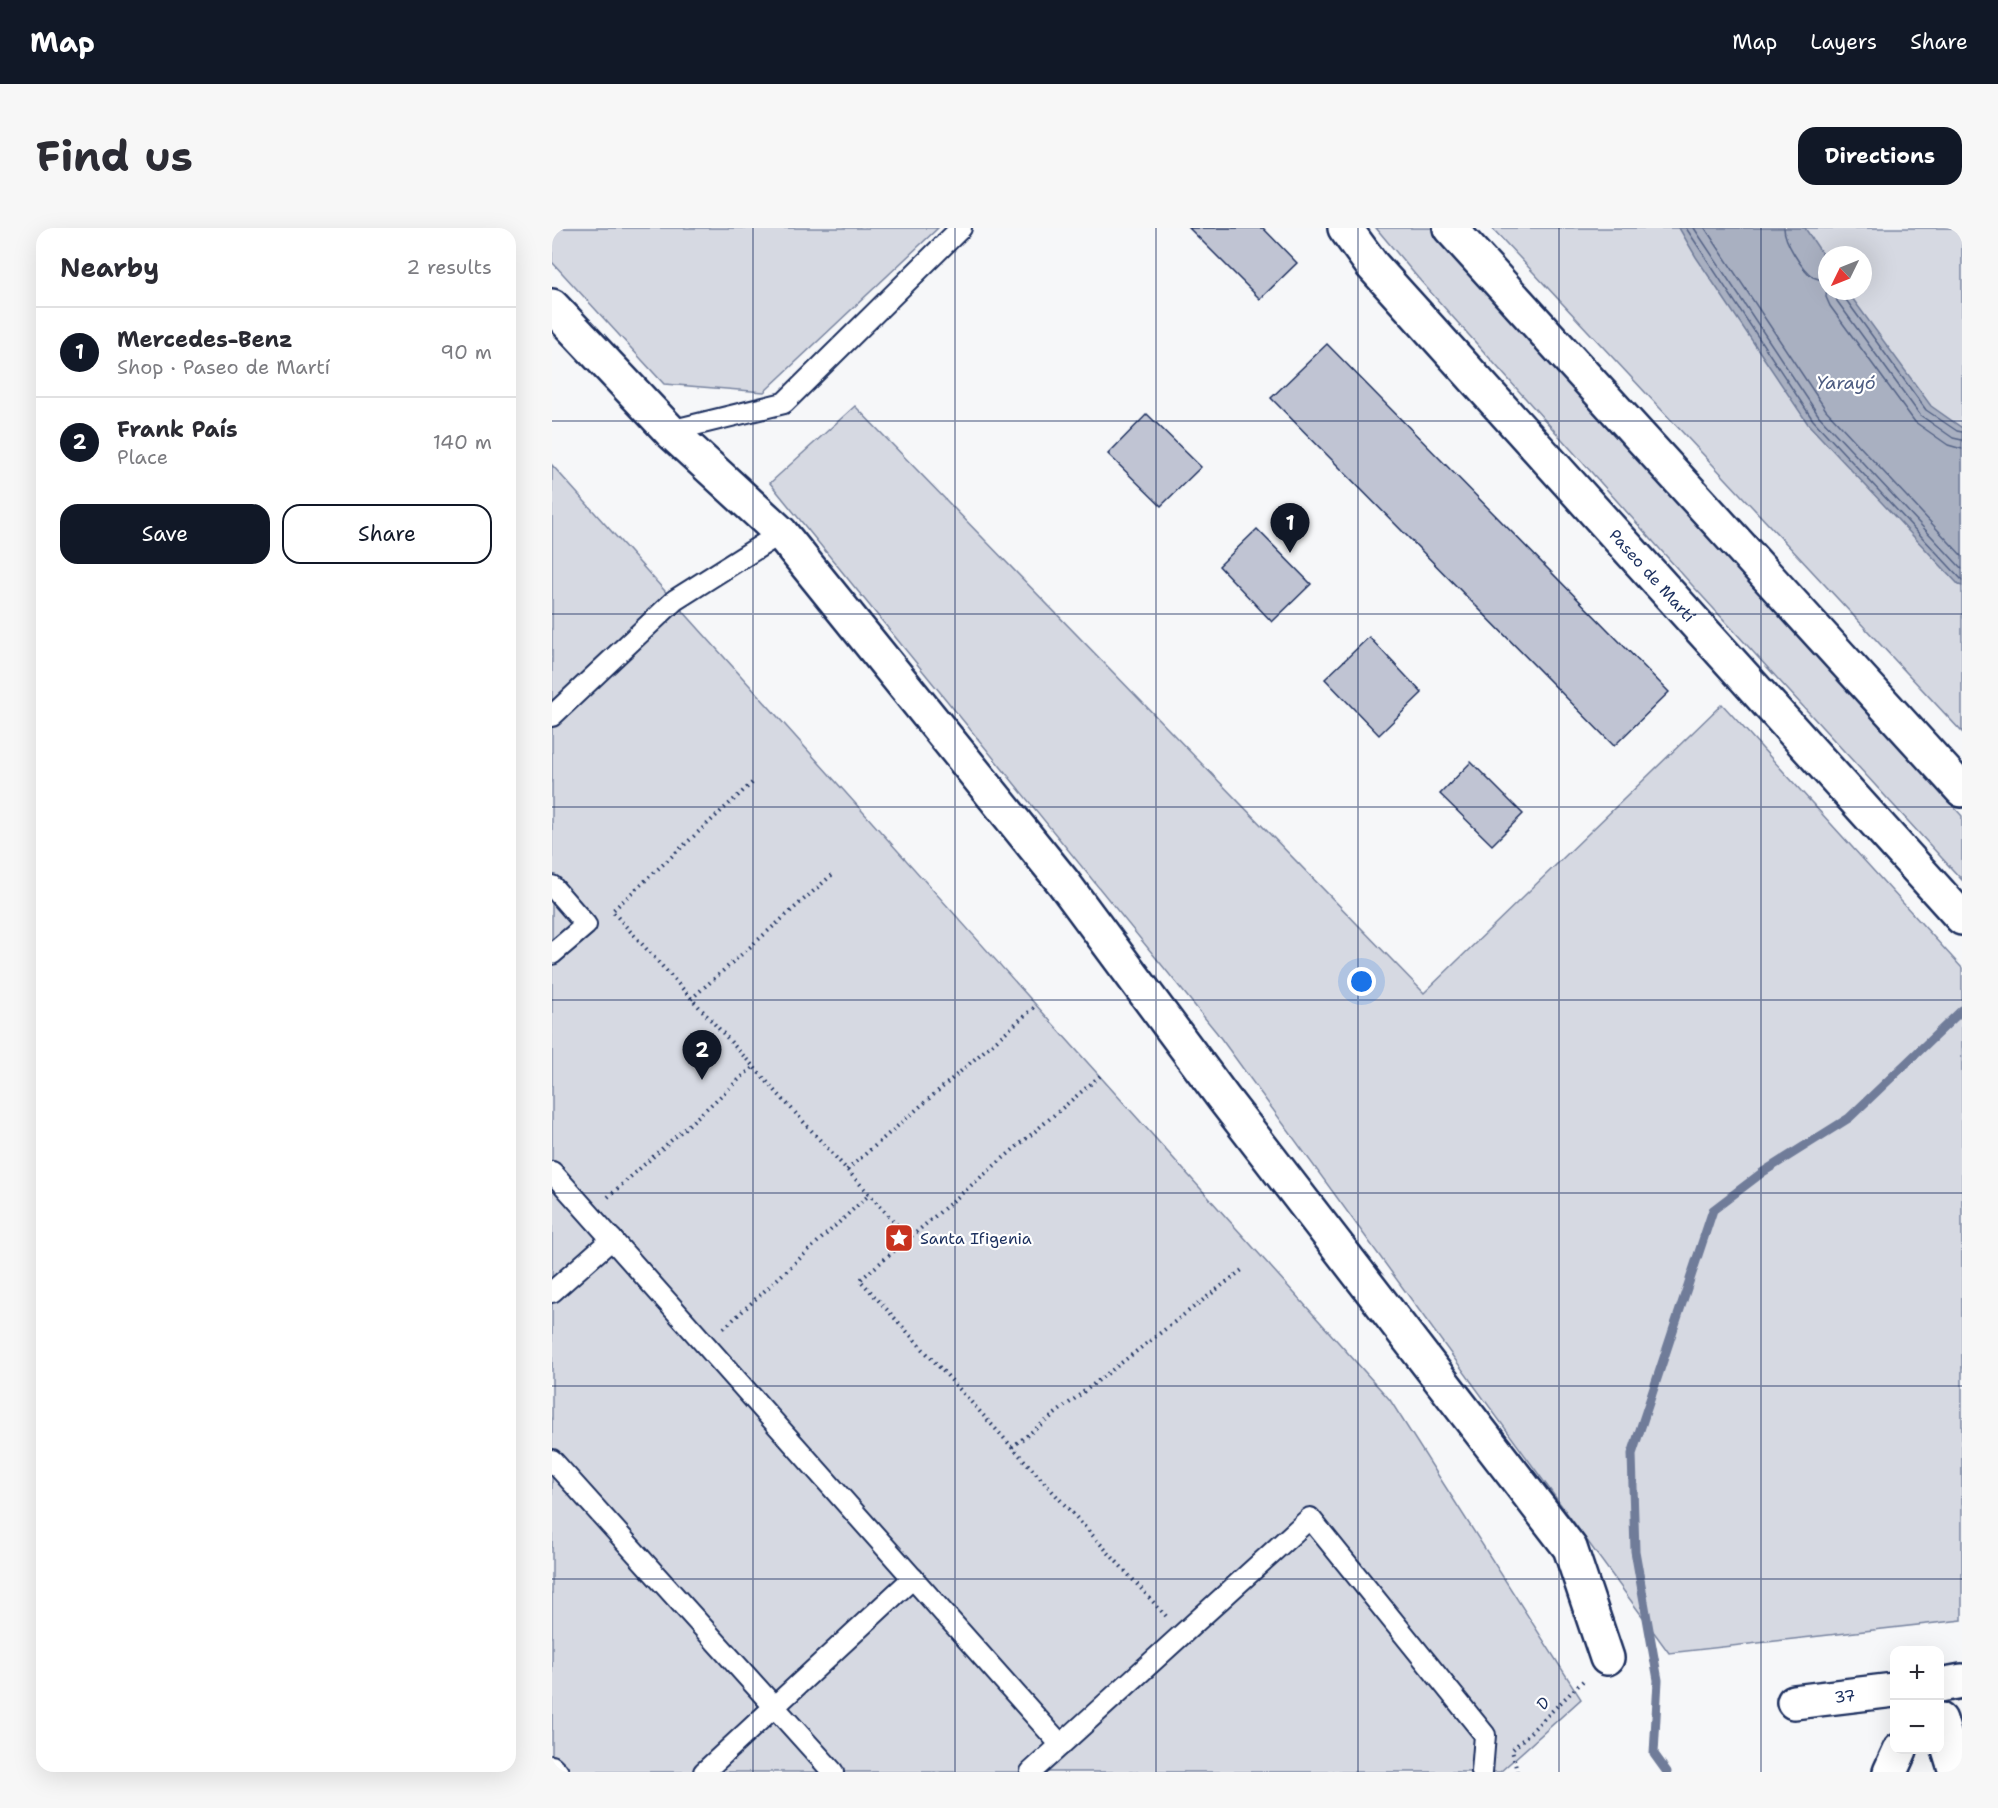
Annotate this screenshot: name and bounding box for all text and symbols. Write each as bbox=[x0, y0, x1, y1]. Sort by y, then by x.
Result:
text: Map bbox=[30, 23, 95, 61]
text: Map bbox=[1732, 28, 1777, 56]
text: Layers bbox=[1810, 28, 1877, 56]
text: Share bbox=[1910, 28, 1968, 56]
button: Directions bbox=[1798, 127, 1962, 185]
text: Find us bbox=[36, 128, 193, 184]
north arrow bbox=[1818, 246, 1872, 300]
text: Nearby bbox=[60, 250, 159, 285]
text: 2 results bbox=[406, 254, 492, 280]
text: Mercedes-Benz bbox=[117, 325, 293, 354]
text: 1 bbox=[75, 339, 84, 365]
text: 90 m bbox=[440, 339, 492, 365]
text: Shop · Paseo de Martí bbox=[117, 354, 330, 380]
water label: Yarayó bbox=[1816, 371, 1876, 395]
text: Frank País bbox=[117, 415, 238, 444]
text: 2 bbox=[73, 429, 87, 455]
text: 140 m bbox=[433, 429, 492, 455]
text: Place bbox=[117, 444, 168, 470]
button: Save bbox=[60, 504, 270, 564]
button: Share bbox=[282, 504, 492, 564]
pin: 1 bbox=[1270, 504, 1310, 553]
street label: Paseo de Martí bbox=[1605, 525, 1700, 627]
your location bbox=[1347, 967, 1376, 996]
pin: 2 bbox=[682, 1030, 722, 1080]
place icon: Santa Ifigenia bbox=[883, 1222, 915, 1254]
place label: Santa Ifigenia bbox=[920, 1228, 1032, 1249]
map controls bbox=[1890, 1646, 1944, 1754]
button: + bbox=[1890, 1646, 1944, 1700]
street label: 37 bbox=[1833, 1685, 1856, 1708]
street label: D bbox=[1532, 1692, 1554, 1715]
button: − bbox=[1890, 1700, 1944, 1754]

